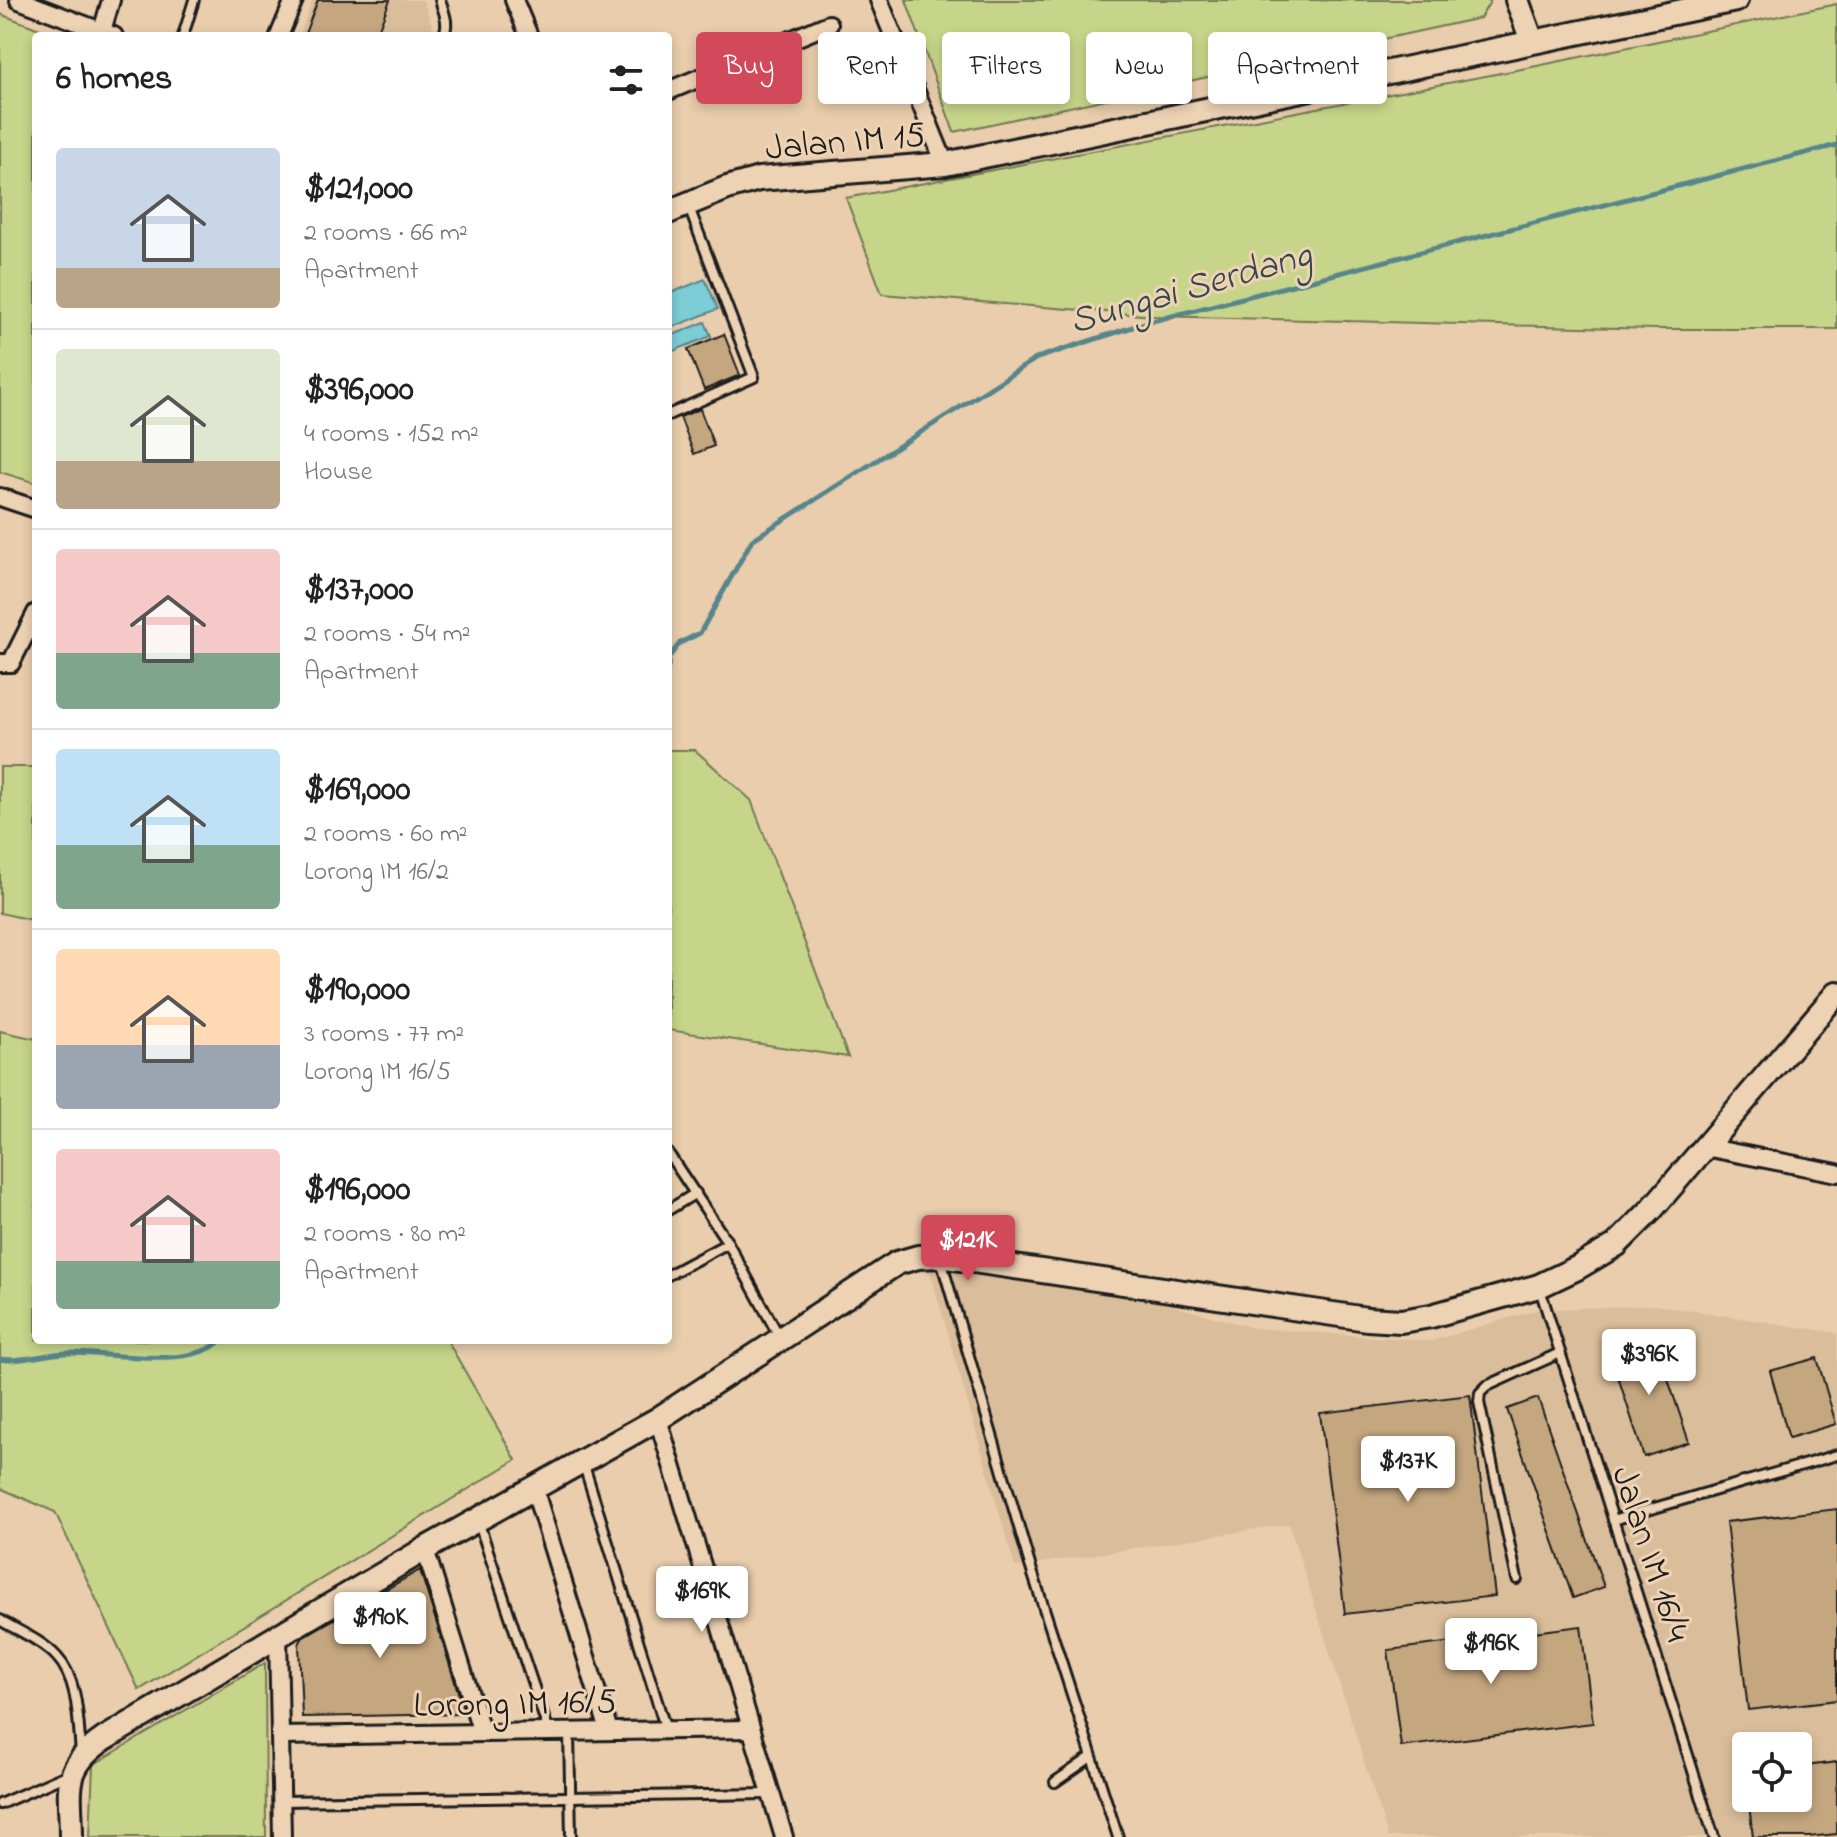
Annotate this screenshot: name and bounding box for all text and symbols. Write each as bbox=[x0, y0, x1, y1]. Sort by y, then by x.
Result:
chip: Buy bbox=[696, 32, 802, 104]
chip: Rent bbox=[818, 32, 926, 104]
chip: Filters bbox=[942, 32, 1070, 104]
chip: New bbox=[1086, 32, 1192, 104]
chip: Apartment bbox=[1208, 32, 1387, 104]
text: 6 homes bbox=[56, 55, 172, 105]
icon: filters bbox=[604, 58, 648, 102]
street label: Jalan IM 15 bbox=[763, 110, 928, 177]
text: $121,000 bbox=[304, 165, 413, 215]
icon: home bbox=[120, 180, 216, 276]
text: 2 rooms · 66 m² bbox=[304, 215, 468, 253]
water label: Sungai Serdang bbox=[1063, 228, 1320, 351]
text: Apartment bbox=[304, 253, 418, 291]
text: $396,000 bbox=[304, 366, 414, 416]
icon: home bbox=[120, 381, 216, 477]
text: 4 rooms · 152 m² bbox=[304, 416, 479, 454]
text: House bbox=[304, 454, 372, 492]
text: $137,000 bbox=[304, 566, 413, 616]
icon: home bbox=[120, 581, 216, 677]
text: 2 rooms · 54 m² bbox=[304, 616, 470, 654]
text: Apartment bbox=[304, 654, 418, 692]
text: $169,000 bbox=[304, 766, 411, 816]
icon: home bbox=[120, 781, 216, 877]
text: 2 rooms · 60 m² bbox=[304, 816, 468, 854]
text: Lorong IM 16/2 bbox=[304, 854, 449, 892]
text: $190,000 bbox=[304, 966, 410, 1016]
icon: home bbox=[120, 981, 216, 1077]
text: 3 rooms · 77 m² bbox=[304, 1016, 464, 1054]
text: Lorong IM 16/5 bbox=[304, 1054, 451, 1092]
text: $196,000 bbox=[304, 1166, 411, 1216]
icon: home bbox=[120, 1181, 216, 1277]
pin: $121K bbox=[912, 1215, 1024, 1283]
text: 2 rooms · 80 m² bbox=[304, 1216, 466, 1254]
text: $121K bbox=[939, 1222, 997, 1260]
text: Apartment bbox=[304, 1254, 418, 1292]
pin: $396K bbox=[1593, 1329, 1705, 1397]
text: $396K bbox=[1620, 1336, 1678, 1374]
pin: $137K bbox=[1352, 1436, 1464, 1504]
text: $137K bbox=[1379, 1443, 1437, 1481]
street label: Jalan IM 16/4 bbox=[1595, 1460, 1702, 1649]
pin: $169K bbox=[646, 1566, 758, 1634]
text: $169K bbox=[674, 1573, 730, 1611]
pin: $190K bbox=[324, 1592, 436, 1660]
text: $190K bbox=[352, 1599, 408, 1637]
pin: $196K bbox=[1435, 1618, 1547, 1686]
text: $196K bbox=[1463, 1625, 1519, 1663]
street label: Lorong IM 16/5 bbox=[413, 1677, 617, 1734]
map controls bbox=[1732, 1732, 1812, 1812]
button: locate bbox=[1732, 1732, 1812, 1812]

